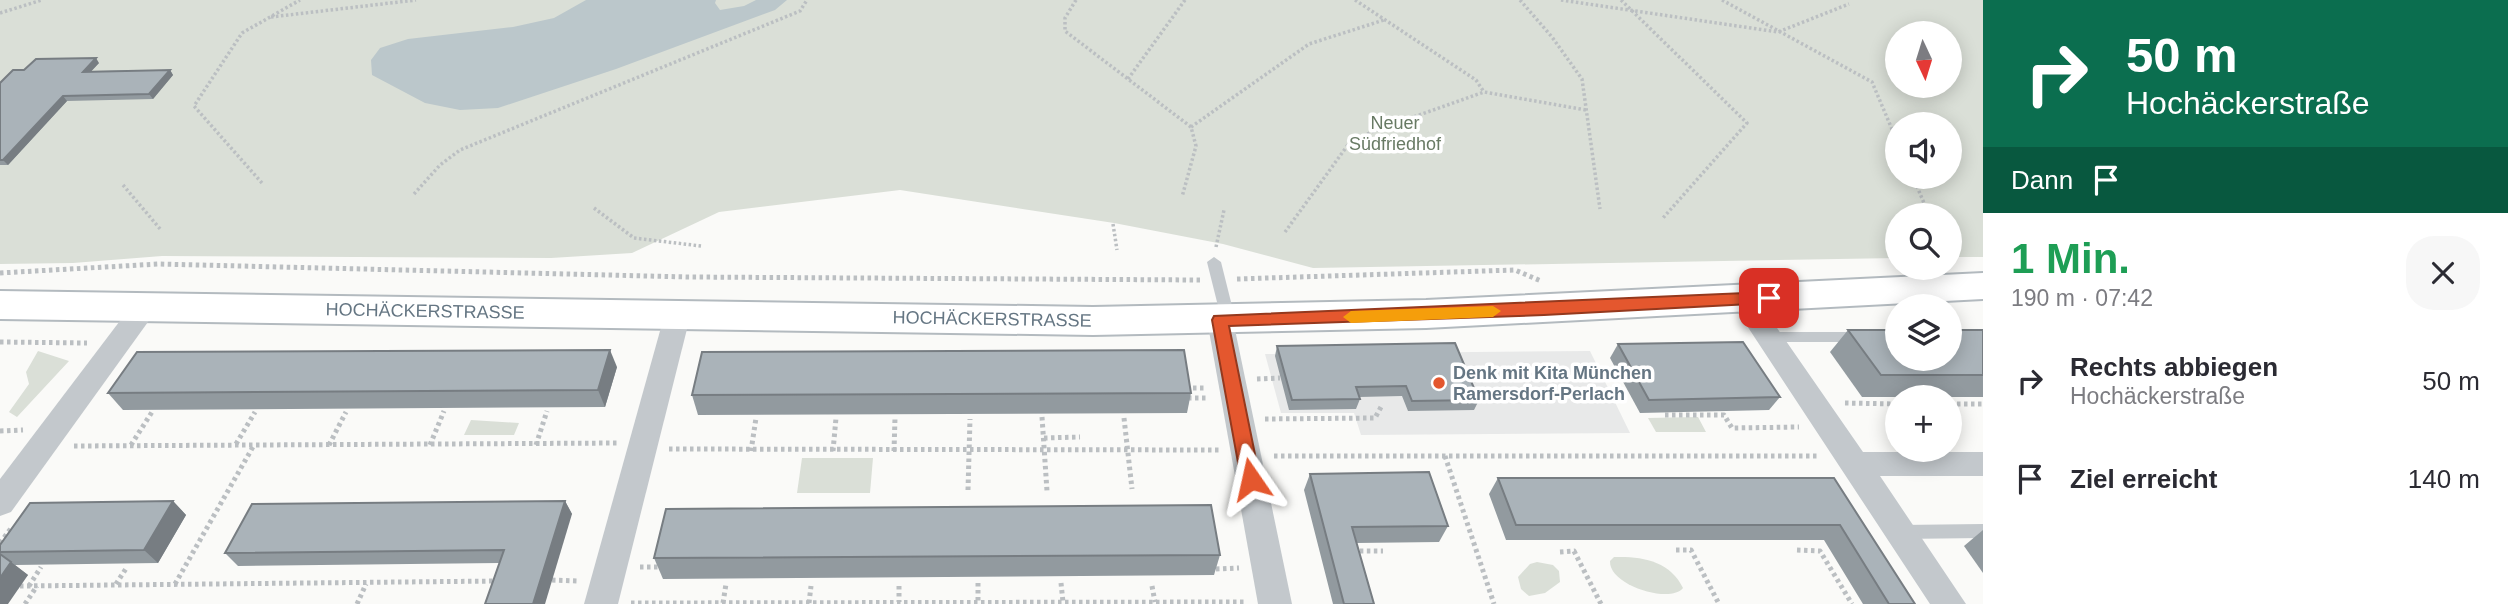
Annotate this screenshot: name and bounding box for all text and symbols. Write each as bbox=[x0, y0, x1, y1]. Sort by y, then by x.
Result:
north arrow bbox=[1885, 21, 1962, 98]
map controls bbox=[1885, 21, 1962, 462]
icon: right bbox=[2011, 28, 2102, 119]
text: 50 m bbox=[2126, 28, 2238, 82]
text: Hochäckerstraße bbox=[2126, 85, 2370, 121]
button: sound bbox=[1885, 112, 1962, 189]
park label: Neuer Südfriedhof bbox=[1349, 113, 1442, 154]
icon: arrive bbox=[2087, 161, 2125, 199]
text: Dann bbox=[2011, 165, 2073, 195]
button: search bbox=[1885, 203, 1962, 280]
text: 1 Min. bbox=[2011, 235, 2130, 282]
button: close bbox=[2406, 236, 2480, 310]
pin bbox=[1739, 268, 1799, 328]
icon: arrive bbox=[1750, 279, 1788, 317]
text: 190 m · 07:42 bbox=[2011, 285, 2153, 311]
button: layers bbox=[1885, 294, 1962, 371]
street label: HOCHÄCKERSTRASSE bbox=[325, 299, 525, 323]
street label: HOCHÄCKERSTRASSE bbox=[892, 307, 1092, 331]
text: Rechts abbiegen bbox=[2070, 352, 2278, 382]
icon: right bbox=[2011, 362, 2049, 400]
place label: Denk mit Kita München Ramersdorf-Perlach bbox=[1453, 363, 1652, 404]
text: 50 m bbox=[2422, 366, 2480, 396]
marker: Denk mit Kita München Ramersdorf-Perlach bbox=[1431, 375, 1447, 391]
text: Hochäckerstraße bbox=[2070, 383, 2245, 409]
button: + bbox=[1885, 385, 1962, 462]
position arrow bbox=[1214, 442, 1288, 516]
icon: arrive bbox=[2011, 460, 2049, 498]
text: Ziel erreicht bbox=[2070, 464, 2217, 494]
text: 140 m bbox=[2408, 464, 2480, 494]

